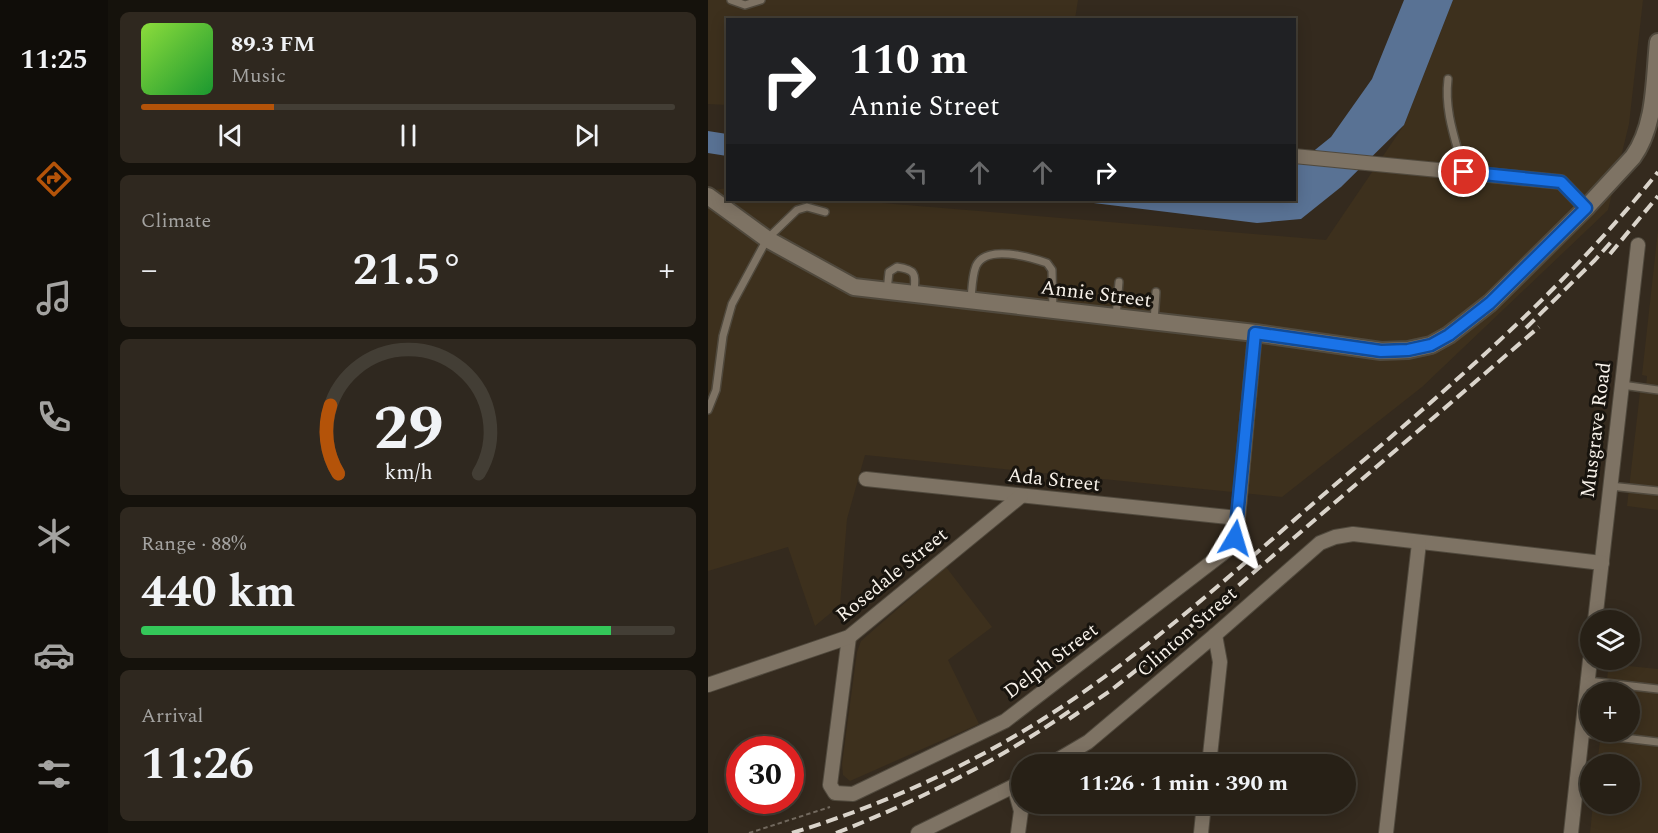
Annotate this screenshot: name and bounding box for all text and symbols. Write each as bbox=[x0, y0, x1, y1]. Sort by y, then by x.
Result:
text: 89.3 FM bbox=[231, 28, 315, 61]
text: 110 m bbox=[849, 29, 968, 92]
text: 11:25 bbox=[20, 39, 88, 81]
icon: right bbox=[750, 42, 828, 120]
text: Music bbox=[231, 61, 286, 91]
text: Annie Street bbox=[849, 86, 1000, 128]
icon: previous bbox=[214, 119, 247, 152]
icon: pause bbox=[392, 119, 425, 152]
icon: next bbox=[570, 119, 603, 152]
pin bbox=[1438, 146, 1489, 197]
icon: arrive bbox=[1447, 155, 1480, 188]
icon: left bbox=[900, 156, 933, 189]
icon: ahead bbox=[963, 156, 996, 189]
icon: ahead bbox=[1026, 156, 1059, 189]
icon: right bbox=[1089, 156, 1122, 189]
icon: directions bbox=[33, 158, 75, 200]
text: Climate bbox=[141, 206, 211, 236]
text: 21.5° bbox=[353, 236, 463, 305]
text: − bbox=[141, 245, 158, 295]
text: + bbox=[658, 245, 675, 295]
street label: Annie Street bbox=[1039, 272, 1153, 316]
icon: music bbox=[33, 277, 75, 319]
street label: Musgrave Road bbox=[1573, 360, 1619, 500]
text: 29 bbox=[373, 382, 443, 477]
icon: phone bbox=[33, 396, 75, 438]
text: km/h bbox=[384, 456, 432, 489]
street label: Ada Street bbox=[1006, 460, 1102, 500]
position arrow bbox=[1203, 506, 1267, 570]
icon: climate bbox=[33, 515, 75, 557]
street label: Rosedale Street bbox=[830, 520, 954, 630]
text: Range · 88% bbox=[141, 529, 246, 559]
text: 440 km bbox=[141, 558, 296, 627]
street label: Clinton Street bbox=[1130, 580, 1244, 684]
map controls bbox=[1580, 610, 1640, 814]
button: layers bbox=[1580, 610, 1640, 670]
street label: Delph Street bbox=[997, 615, 1105, 707]
icon: car bbox=[33, 634, 75, 676]
button: + bbox=[1580, 682, 1640, 742]
text: Arrival bbox=[141, 701, 203, 731]
text: 11:26 bbox=[141, 730, 254, 799]
speed limit sign: 30 bbox=[726, 736, 804, 814]
icon: filters bbox=[33, 753, 75, 795]
button: − bbox=[1580, 754, 1640, 814]
text: 11:26 · 1 min · 390 m bbox=[1079, 767, 1288, 800]

